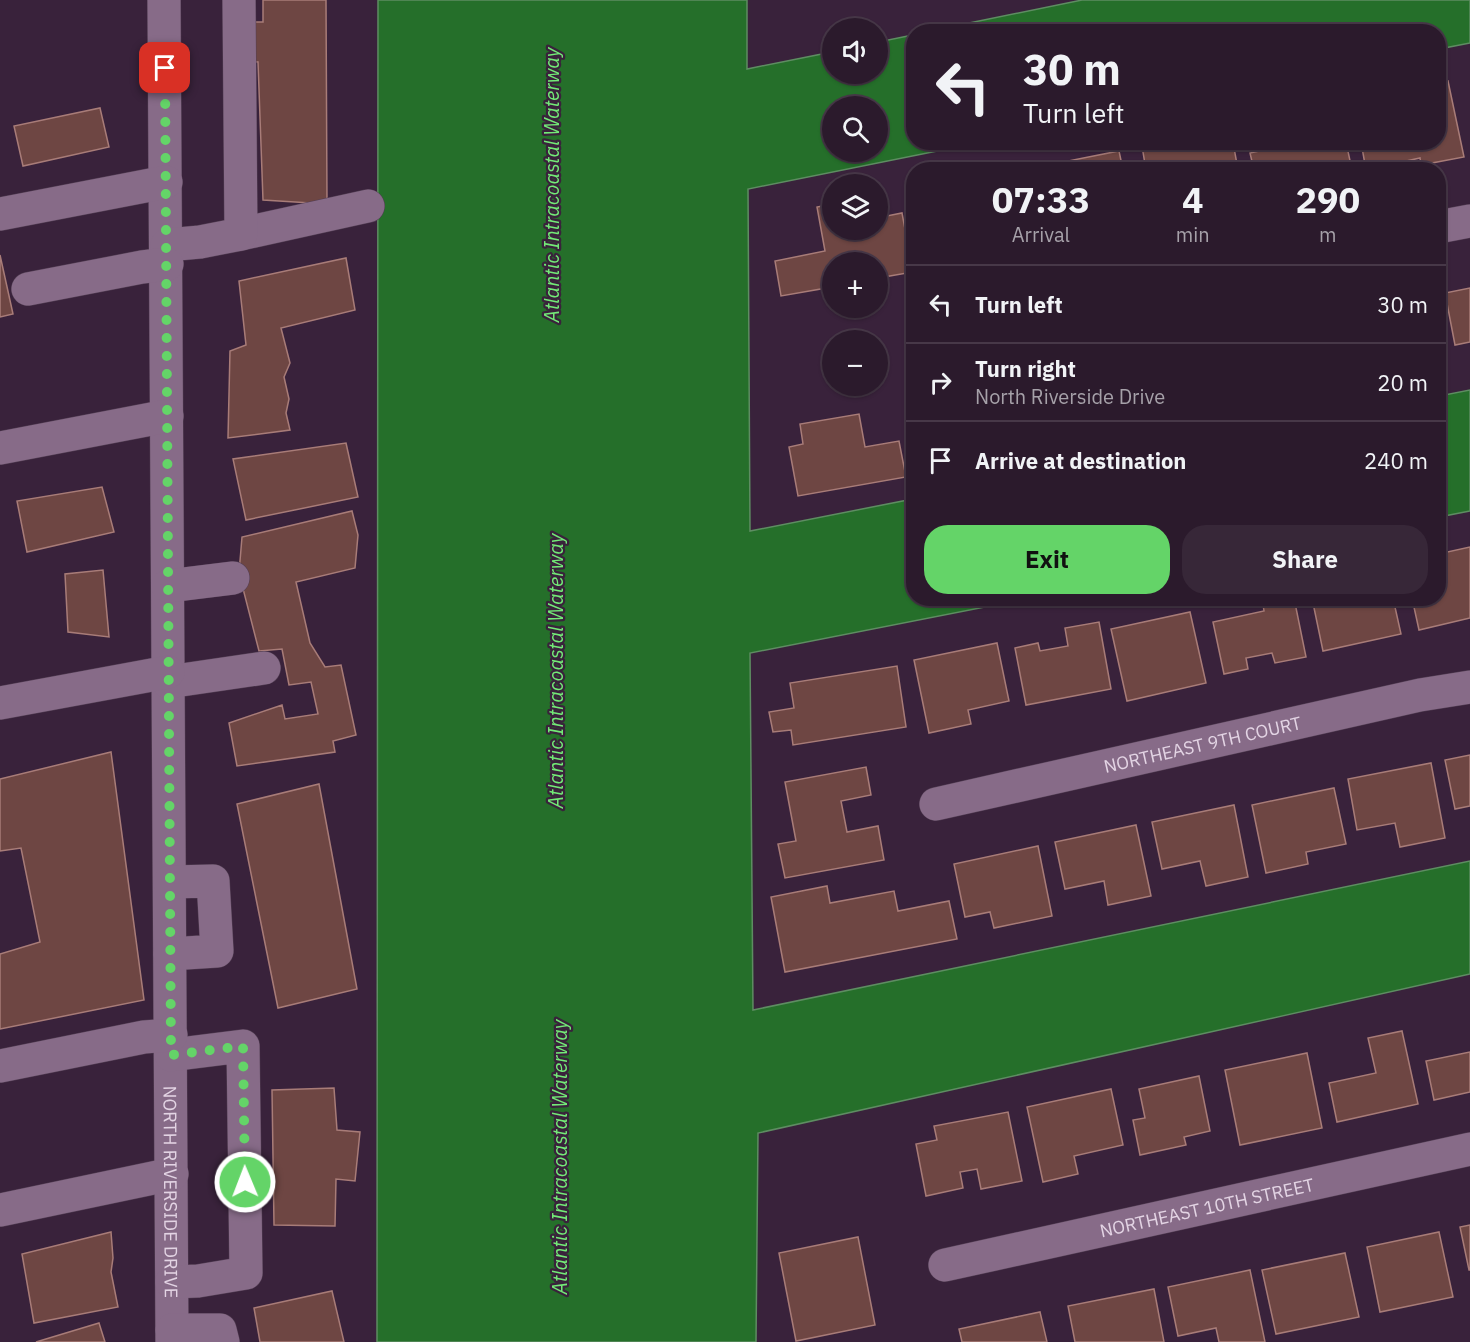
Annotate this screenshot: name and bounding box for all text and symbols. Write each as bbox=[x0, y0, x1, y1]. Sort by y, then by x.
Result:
map controls bbox=[822, 18, 888, 396]
button: sound bbox=[822, 18, 888, 84]
pin bbox=[139, 42, 190, 93]
text: 30 m bbox=[1023, 42, 1121, 97]
water label: Atlantic Intracoastal Waterway bbox=[538, 46, 565, 323]
icon: left bbox=[924, 48, 1002, 126]
icon: arrive bbox=[148, 51, 181, 84]
text: Turn left bbox=[1023, 95, 1124, 130]
button: search bbox=[822, 96, 888, 162]
button: layers bbox=[822, 174, 888, 240]
text: 07:33 bbox=[992, 176, 1090, 223]
text: 4 bbox=[1182, 176, 1204, 223]
text: 290 bbox=[1295, 176, 1360, 223]
text: Arrival bbox=[1012, 221, 1070, 248]
text: min bbox=[1176, 221, 1210, 248]
text: m bbox=[1319, 221, 1337, 248]
button: + bbox=[822, 252, 888, 318]
icon: left bbox=[924, 288, 957, 321]
text: Turn left bbox=[975, 290, 1063, 319]
text: 30 m bbox=[1377, 290, 1428, 319]
button: − bbox=[822, 330, 888, 396]
text: Turn right bbox=[975, 354, 1076, 383]
icon: right bbox=[924, 366, 957, 399]
text: 20 m bbox=[1377, 368, 1428, 397]
text: North Riverside Drive bbox=[975, 383, 1165, 410]
icon: arrive bbox=[924, 444, 957, 477]
text: Arrive at destination bbox=[975, 446, 1186, 475]
text: 240 m bbox=[1364, 446, 1428, 475]
button: Exit bbox=[924, 525, 1170, 594]
button: Share bbox=[1182, 525, 1428, 594]
water label: Atlantic Intracoastal Waterway bbox=[542, 532, 569, 809]
street label: NORTHEAST 9TH COURT bbox=[1101, 711, 1303, 777]
water label: Atlantic Intracoastal Waterway bbox=[546, 1018, 573, 1295]
street label: NORTH RIVERSIDE DRIVE bbox=[159, 1086, 183, 1298]
position arrow bbox=[213, 1150, 277, 1214]
street label: NORTHEAST 10TH STREET bbox=[1097, 1172, 1316, 1242]

